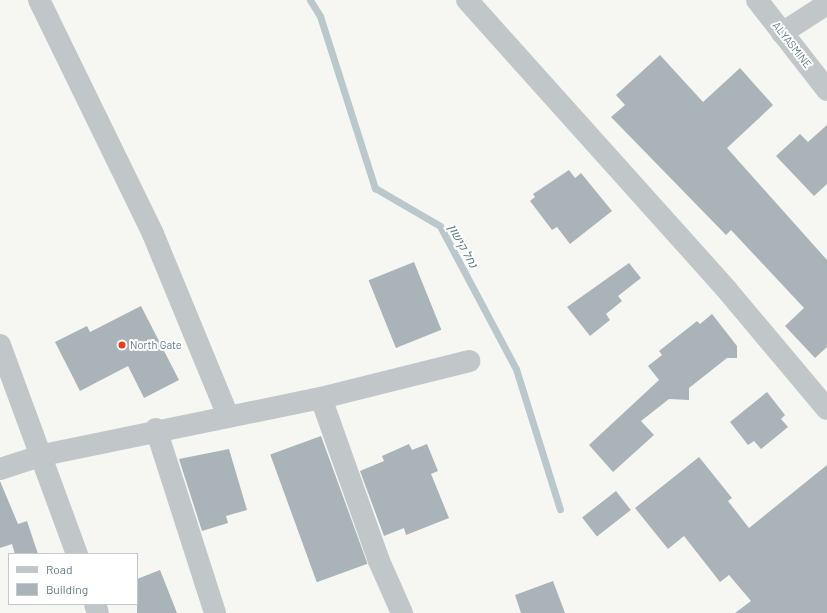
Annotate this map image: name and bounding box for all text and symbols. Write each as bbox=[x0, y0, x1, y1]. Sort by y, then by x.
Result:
street label: ALYASMINE bbox=[770, 19, 814, 71]
water label: נחל קישון bbox=[445, 222, 481, 270]
place label: North Gate bbox=[130, 338, 182, 352]
marker: North Gate bbox=[117, 340, 127, 350]
legend bbox=[8, 553, 138, 605]
text: Road bbox=[46, 562, 73, 576]
text: Building bbox=[46, 582, 88, 596]

